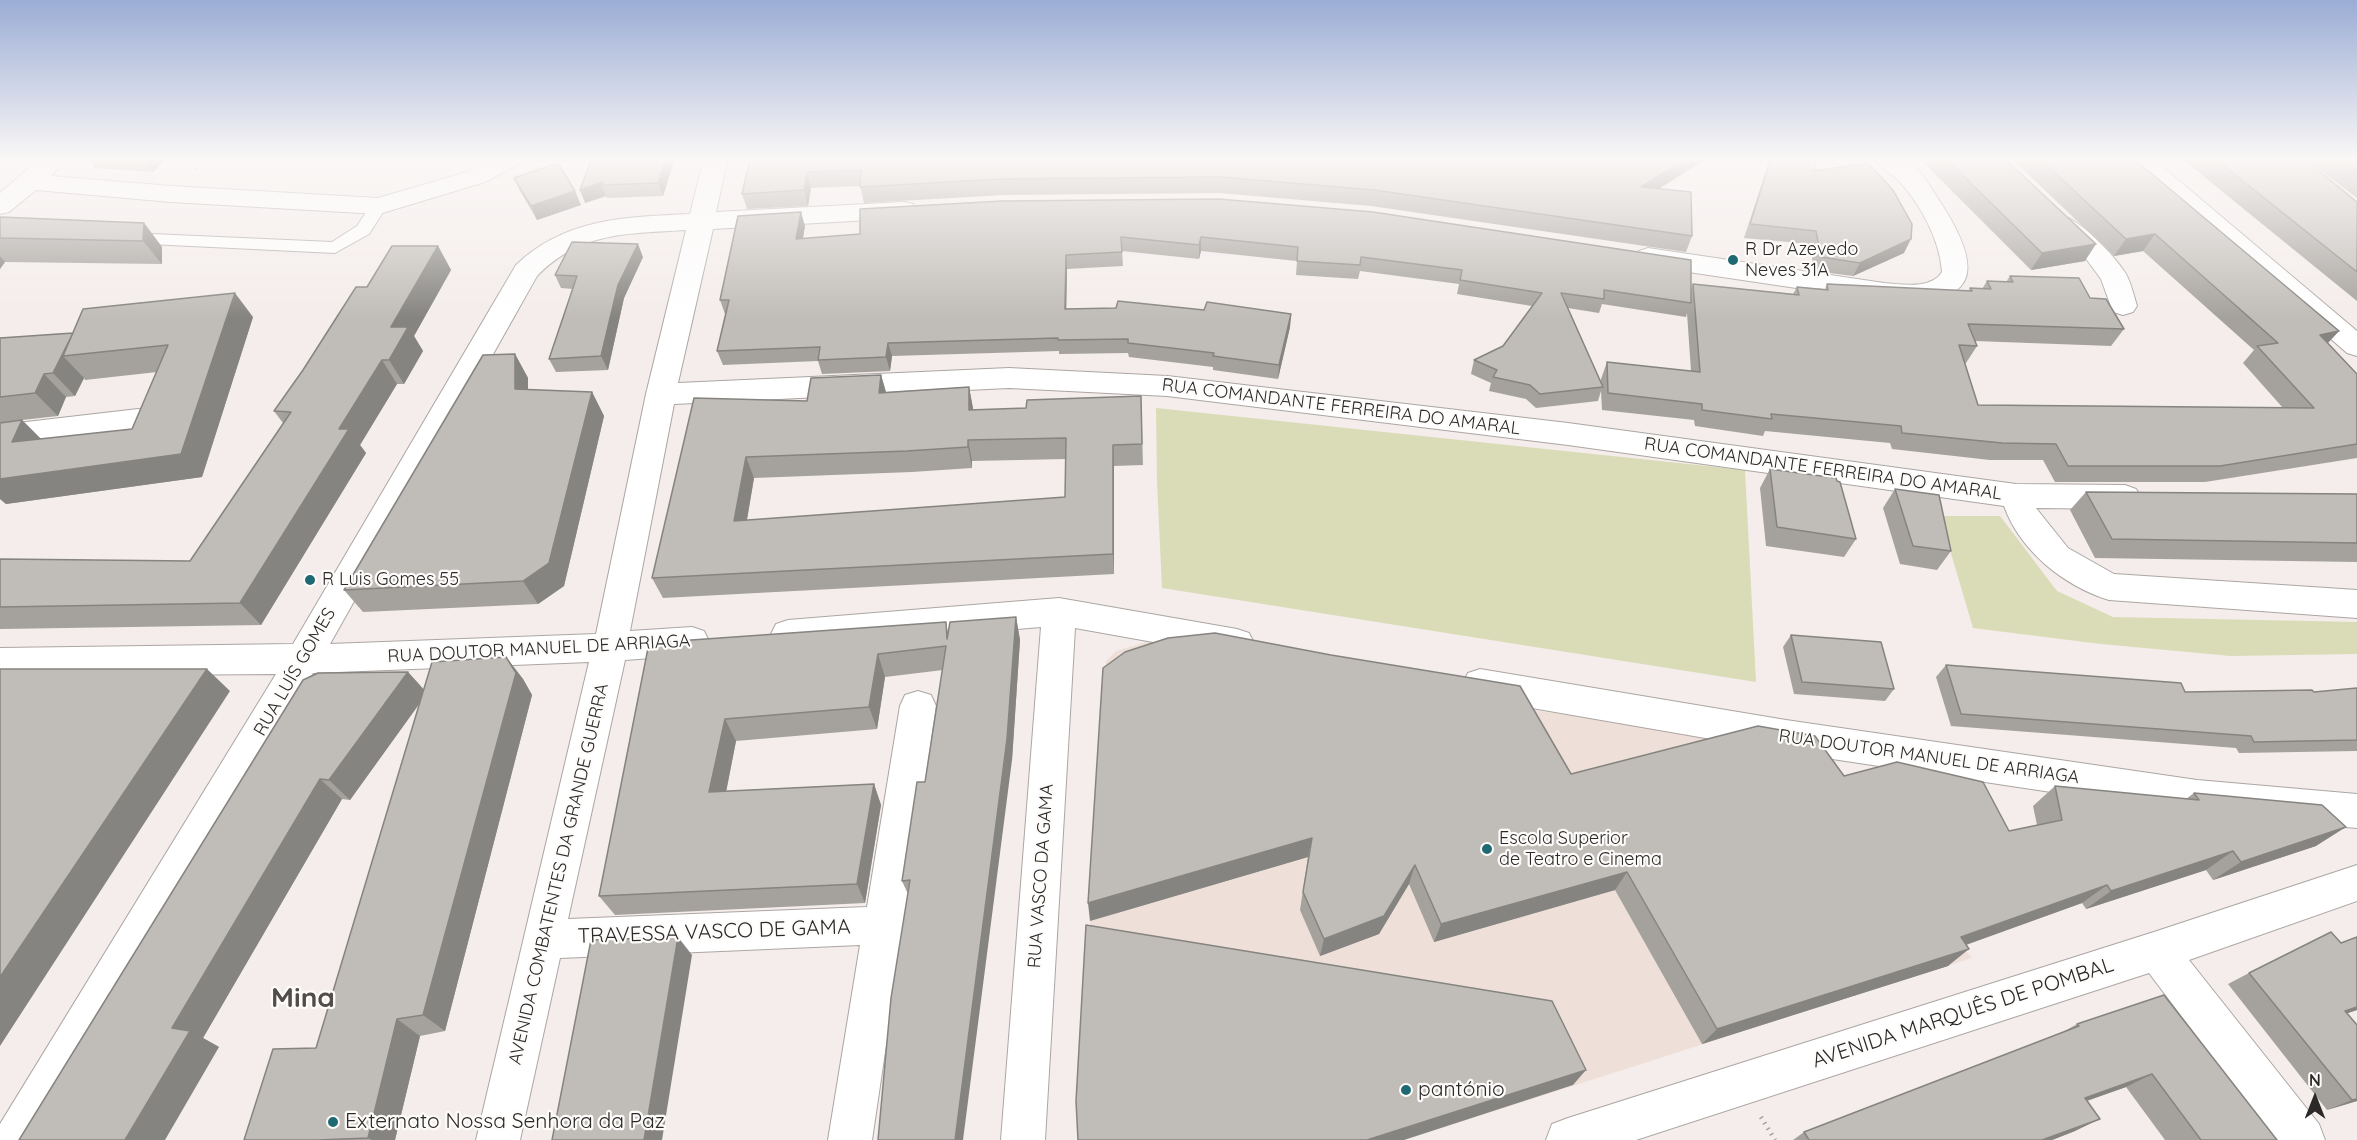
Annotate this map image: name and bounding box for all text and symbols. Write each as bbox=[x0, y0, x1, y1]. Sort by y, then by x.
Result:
place label: R Dr Azevedo Neves 31A bbox=[1745, 239, 1858, 282]
marker: R Dr Azevedo Neves 31A bbox=[1726, 253, 1740, 267]
street label: RUA COMANDANTE FERREIRA DO AMARAL bbox=[1161, 374, 1521, 440]
street label: RUA COMANDANTE FERREIRA DO AMARAL bbox=[1643, 433, 2003, 505]
place label: R Luis Gomes 55 bbox=[322, 569, 459, 591]
marker: R Luis Gomes 55 bbox=[303, 573, 317, 587]
street label: RUA LUÍS GOMES bbox=[250, 604, 340, 740]
street label: RUA DOUTOR MANUEL DE ARRIAGA bbox=[387, 630, 691, 668]
street label: AVENIDA COMBATENTES DA GRANDE GUERRA bbox=[505, 681, 613, 1067]
street label: RUA DOUTOR MANUEL DE ARRIAGA bbox=[1777, 725, 2081, 789]
street label: RUA VASCO DA GAMA bbox=[1024, 783, 1058, 969]
place label: Escola Superior de Teatro e Cinema bbox=[1499, 828, 1662, 870]
marker: Escola Superior de Teatro e Cinema bbox=[1480, 842, 1494, 856]
street label: TRAVESSA VASCO DE GAMA bbox=[577, 915, 851, 949]
street label: AVENIDA MARQUÊS DE POMBAL bbox=[1809, 952, 2117, 1074]
district label: Mina bbox=[271, 982, 335, 1016]
north arrow bbox=[2285, 1068, 2345, 1128]
text: N bbox=[2309, 1070, 2321, 1090]
place label: pantónio bbox=[1418, 1077, 1505, 1103]
marker: pantónio bbox=[1399, 1083, 1413, 1097]
place label: Externato Nossa Senhora da Paz bbox=[345, 1109, 665, 1135]
marker: Externato Nossa Senhora da Paz bbox=[326, 1115, 340, 1129]

